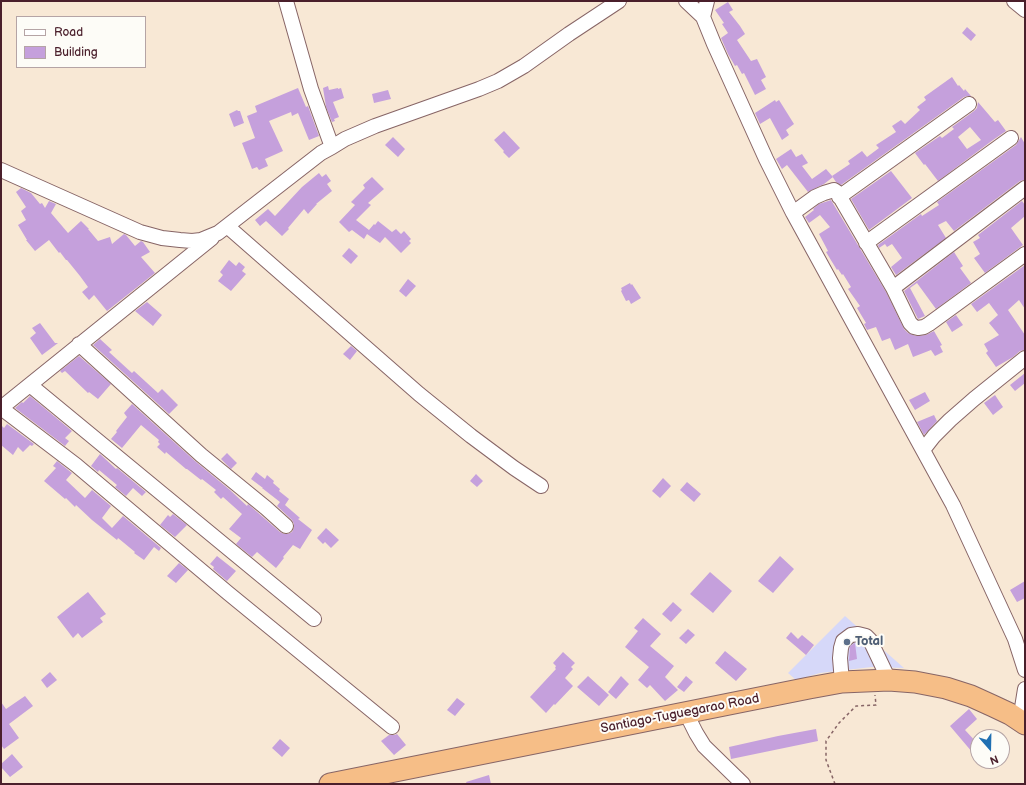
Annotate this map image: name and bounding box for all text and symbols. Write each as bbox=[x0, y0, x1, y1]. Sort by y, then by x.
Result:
legend bbox=[16, 16, 146, 68]
text: Road bbox=[54, 25, 83, 40]
text: Building bbox=[54, 45, 98, 60]
place label: Total bbox=[855, 634, 883, 650]
marker: Total bbox=[842, 637, 852, 647]
street label: Santiago-Tuguegarao Road bbox=[599, 691, 761, 737]
north arrow bbox=[970, 729, 1010, 769]
text: N bbox=[988, 752, 1000, 767]

